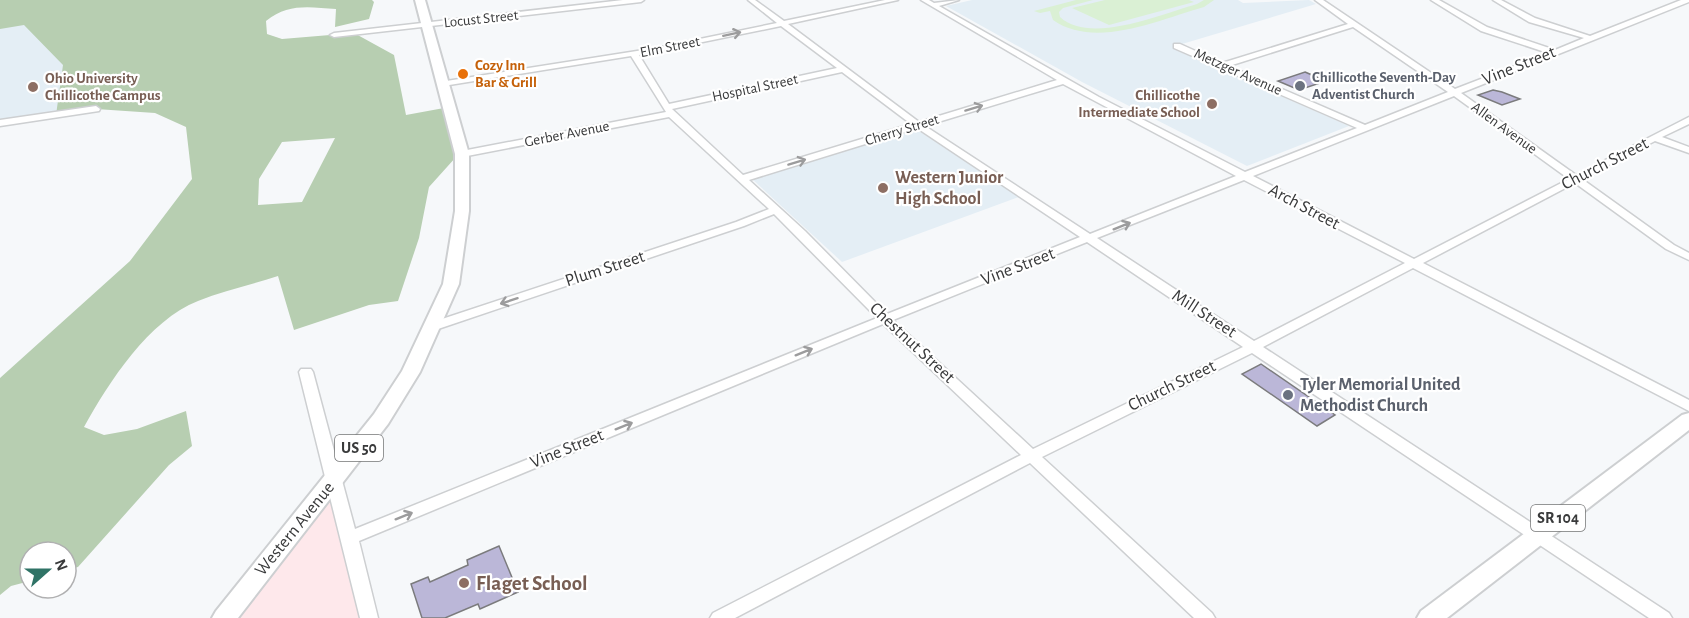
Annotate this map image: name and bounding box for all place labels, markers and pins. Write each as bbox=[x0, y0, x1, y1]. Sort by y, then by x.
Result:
place label: Cozy Inn Bar & Grill bbox=[475, 58, 537, 90]
marker: Cozy Inn Bar & Grill bbox=[456, 67, 470, 81]
place label: Chillicothe Seventh-Day Adventist Church bbox=[1312, 70, 1456, 102]
place label: Ohio University Chillicothe Campus bbox=[45, 71, 161, 103]
marker: Chillicothe Seventh-Day Adventist Church bbox=[1293, 79, 1307, 93]
marker: Ohio University Chillicothe Campus bbox=[26, 80, 40, 94]
place label: Chillicothe Intermediate School bbox=[1078, 88, 1200, 120]
marker: Chillicothe Intermediate School bbox=[1205, 97, 1219, 111]
place label: Western Junior High School bbox=[895, 169, 1004, 208]
marker: Western Junior High School bbox=[876, 181, 890, 195]
place label: Tyler Memorial United Methodist Church bbox=[1300, 376, 1461, 415]
marker: Tyler Memorial United Methodist Church bbox=[1281, 388, 1295, 402]
place label: Flaget School bbox=[476, 573, 588, 594]
marker: Flaget School bbox=[457, 576, 471, 590]

